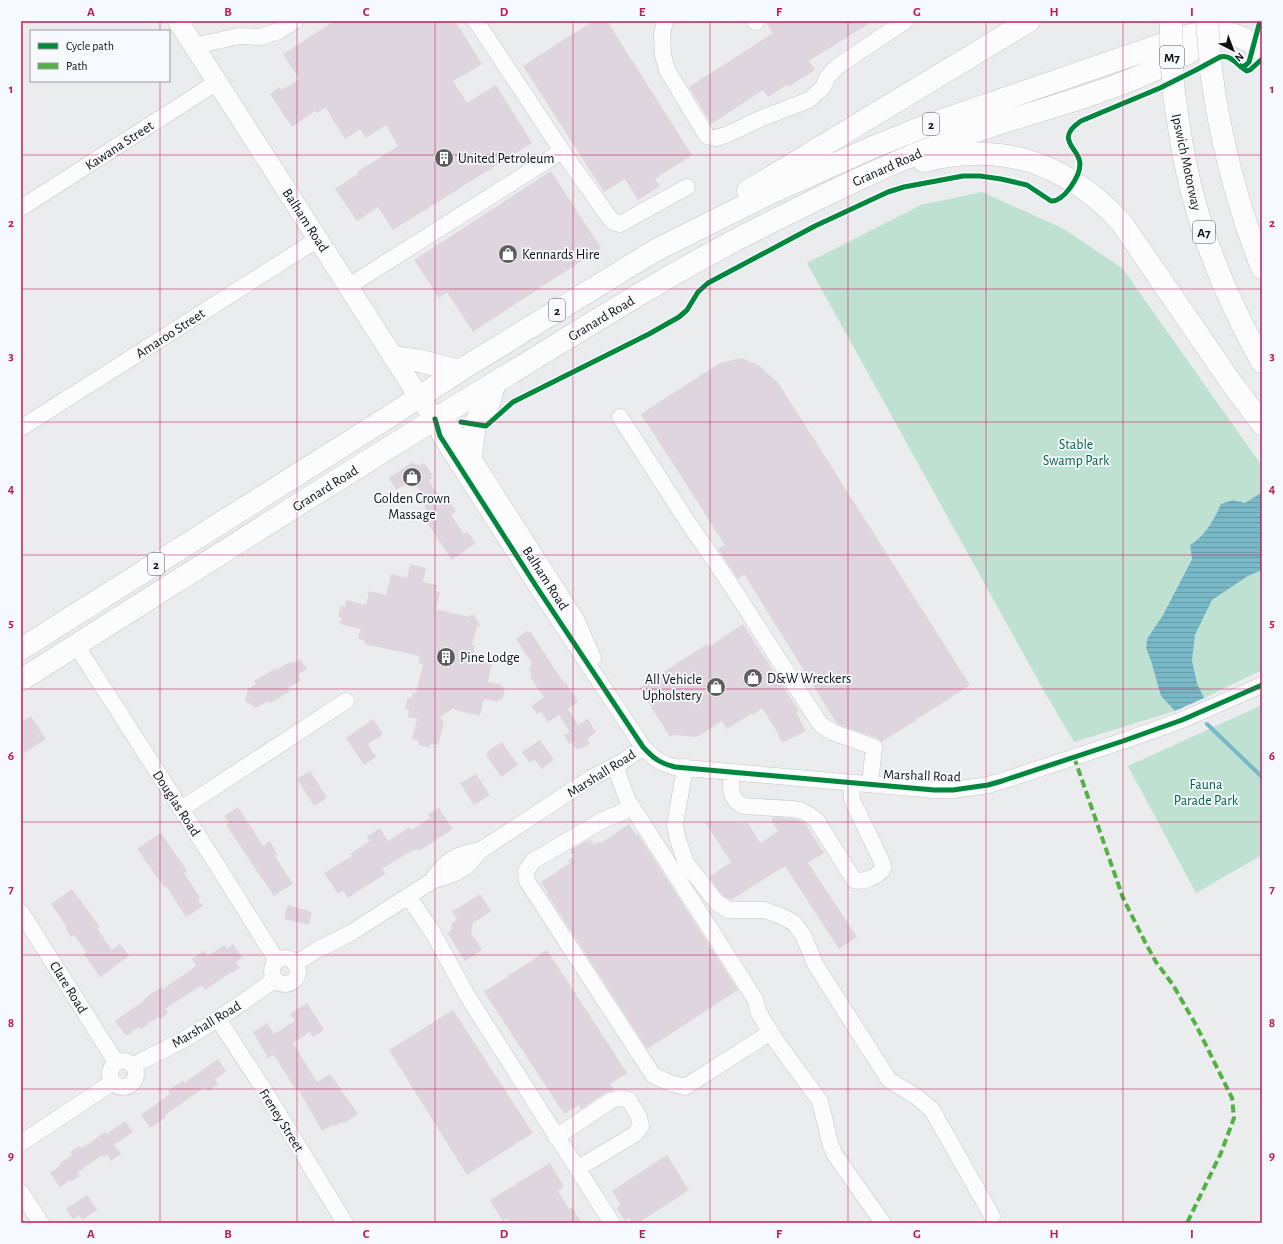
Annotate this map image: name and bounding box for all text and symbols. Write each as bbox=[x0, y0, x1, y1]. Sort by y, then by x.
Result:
text: A bbox=[87, 6, 95, 19]
text: B bbox=[224, 6, 232, 19]
text: C bbox=[363, 6, 370, 19]
text: D bbox=[500, 6, 509, 19]
text: E bbox=[639, 6, 646, 19]
text: F bbox=[776, 6, 783, 19]
text: G bbox=[913, 6, 921, 19]
text: H bbox=[1049, 6, 1059, 19]
text: I bbox=[1190, 6, 1194, 19]
legend bbox=[30, 30, 170, 82]
north arrow bbox=[1213, 30, 1253, 70]
text: Cycle path bbox=[66, 40, 114, 53]
road number: M7 bbox=[1160, 46, 1184, 68]
text: N bbox=[1233, 50, 1246, 64]
text: Path bbox=[66, 60, 88, 72]
text: 1 bbox=[9, 83, 13, 96]
text: 1 bbox=[1270, 83, 1274, 96]
street label: Ipswich Motorway bbox=[1169, 112, 1203, 212]
road number: 2 bbox=[923, 113, 939, 135]
street label: Kawana Street bbox=[83, 118, 157, 173]
street label: Granard Road bbox=[851, 146, 924, 189]
building icon: United Petroleum bbox=[433, 147, 455, 169]
place label: United Petroleum bbox=[458, 152, 555, 166]
street label: Balham Road bbox=[280, 186, 331, 255]
text: 2 bbox=[8, 217, 14, 230]
text: 2 bbox=[1269, 217, 1275, 230]
road number: A7 bbox=[1193, 221, 1215, 243]
shop icon: Kennards Hire bbox=[497, 243, 519, 265]
place label: Kennards Hire bbox=[522, 248, 600, 262]
street label: Granard Road bbox=[566, 294, 637, 344]
road number: 2 bbox=[549, 299, 565, 321]
street label: Amaroo Street bbox=[134, 306, 208, 361]
text: 3 bbox=[8, 350, 14, 363]
text: 3 bbox=[1269, 350, 1275, 363]
park label: Stable Swamp Park bbox=[1043, 438, 1110, 468]
street label: Granard Road bbox=[290, 463, 361, 514]
shop icon: Golden Crown Massage bbox=[401, 466, 423, 488]
text: 4 bbox=[8, 483, 15, 496]
text: 4 bbox=[1269, 483, 1276, 496]
place label: Golden Crown Massage bbox=[374, 492, 450, 522]
street label: Balham Road bbox=[520, 544, 571, 613]
road number: 2 bbox=[148, 553, 164, 575]
text: 5 bbox=[8, 617, 14, 630]
text: 5 bbox=[1269, 617, 1275, 630]
building icon: Pine Lodge bbox=[435, 646, 457, 668]
place label: Pine Lodge bbox=[460, 651, 520, 665]
shop icon: D&W Wreckers bbox=[742, 667, 764, 689]
place label: D&W Wreckers bbox=[767, 672, 851, 686]
place label: All Vehicle Upholstery bbox=[642, 673, 702, 703]
shop icon: All Vehicle Upholstery bbox=[705, 676, 727, 698]
street label: Marshall Road bbox=[565, 747, 638, 800]
text: 6 bbox=[8, 750, 14, 763]
text: 6 bbox=[1269, 750, 1275, 763]
street label: Douglas Road bbox=[150, 768, 202, 839]
street label: Marshall Road bbox=[883, 768, 961, 784]
park label: Fauna Parade Park bbox=[1174, 778, 1239, 808]
text: 7 bbox=[8, 883, 14, 896]
text: 7 bbox=[1269, 883, 1275, 896]
street label: Clare Road bbox=[47, 959, 90, 1016]
street label: Marshall Road bbox=[170, 999, 243, 1051]
text: 8 bbox=[8, 1017, 14, 1030]
text: 8 bbox=[1269, 1017, 1275, 1030]
street label: Freney Street bbox=[256, 1087, 306, 1155]
text: 9 bbox=[8, 1150, 14, 1163]
text: 9 bbox=[1269, 1150, 1275, 1163]
text: A bbox=[87, 1228, 95, 1241]
text: B bbox=[224, 1228, 232, 1241]
text: C bbox=[363, 1228, 370, 1241]
text: D bbox=[500, 1228, 509, 1241]
text: E bbox=[639, 1228, 646, 1241]
text: F bbox=[776, 1228, 783, 1241]
text: G bbox=[913, 1228, 921, 1241]
text: H bbox=[1049, 1228, 1059, 1241]
text: I bbox=[1190, 1228, 1194, 1241]

